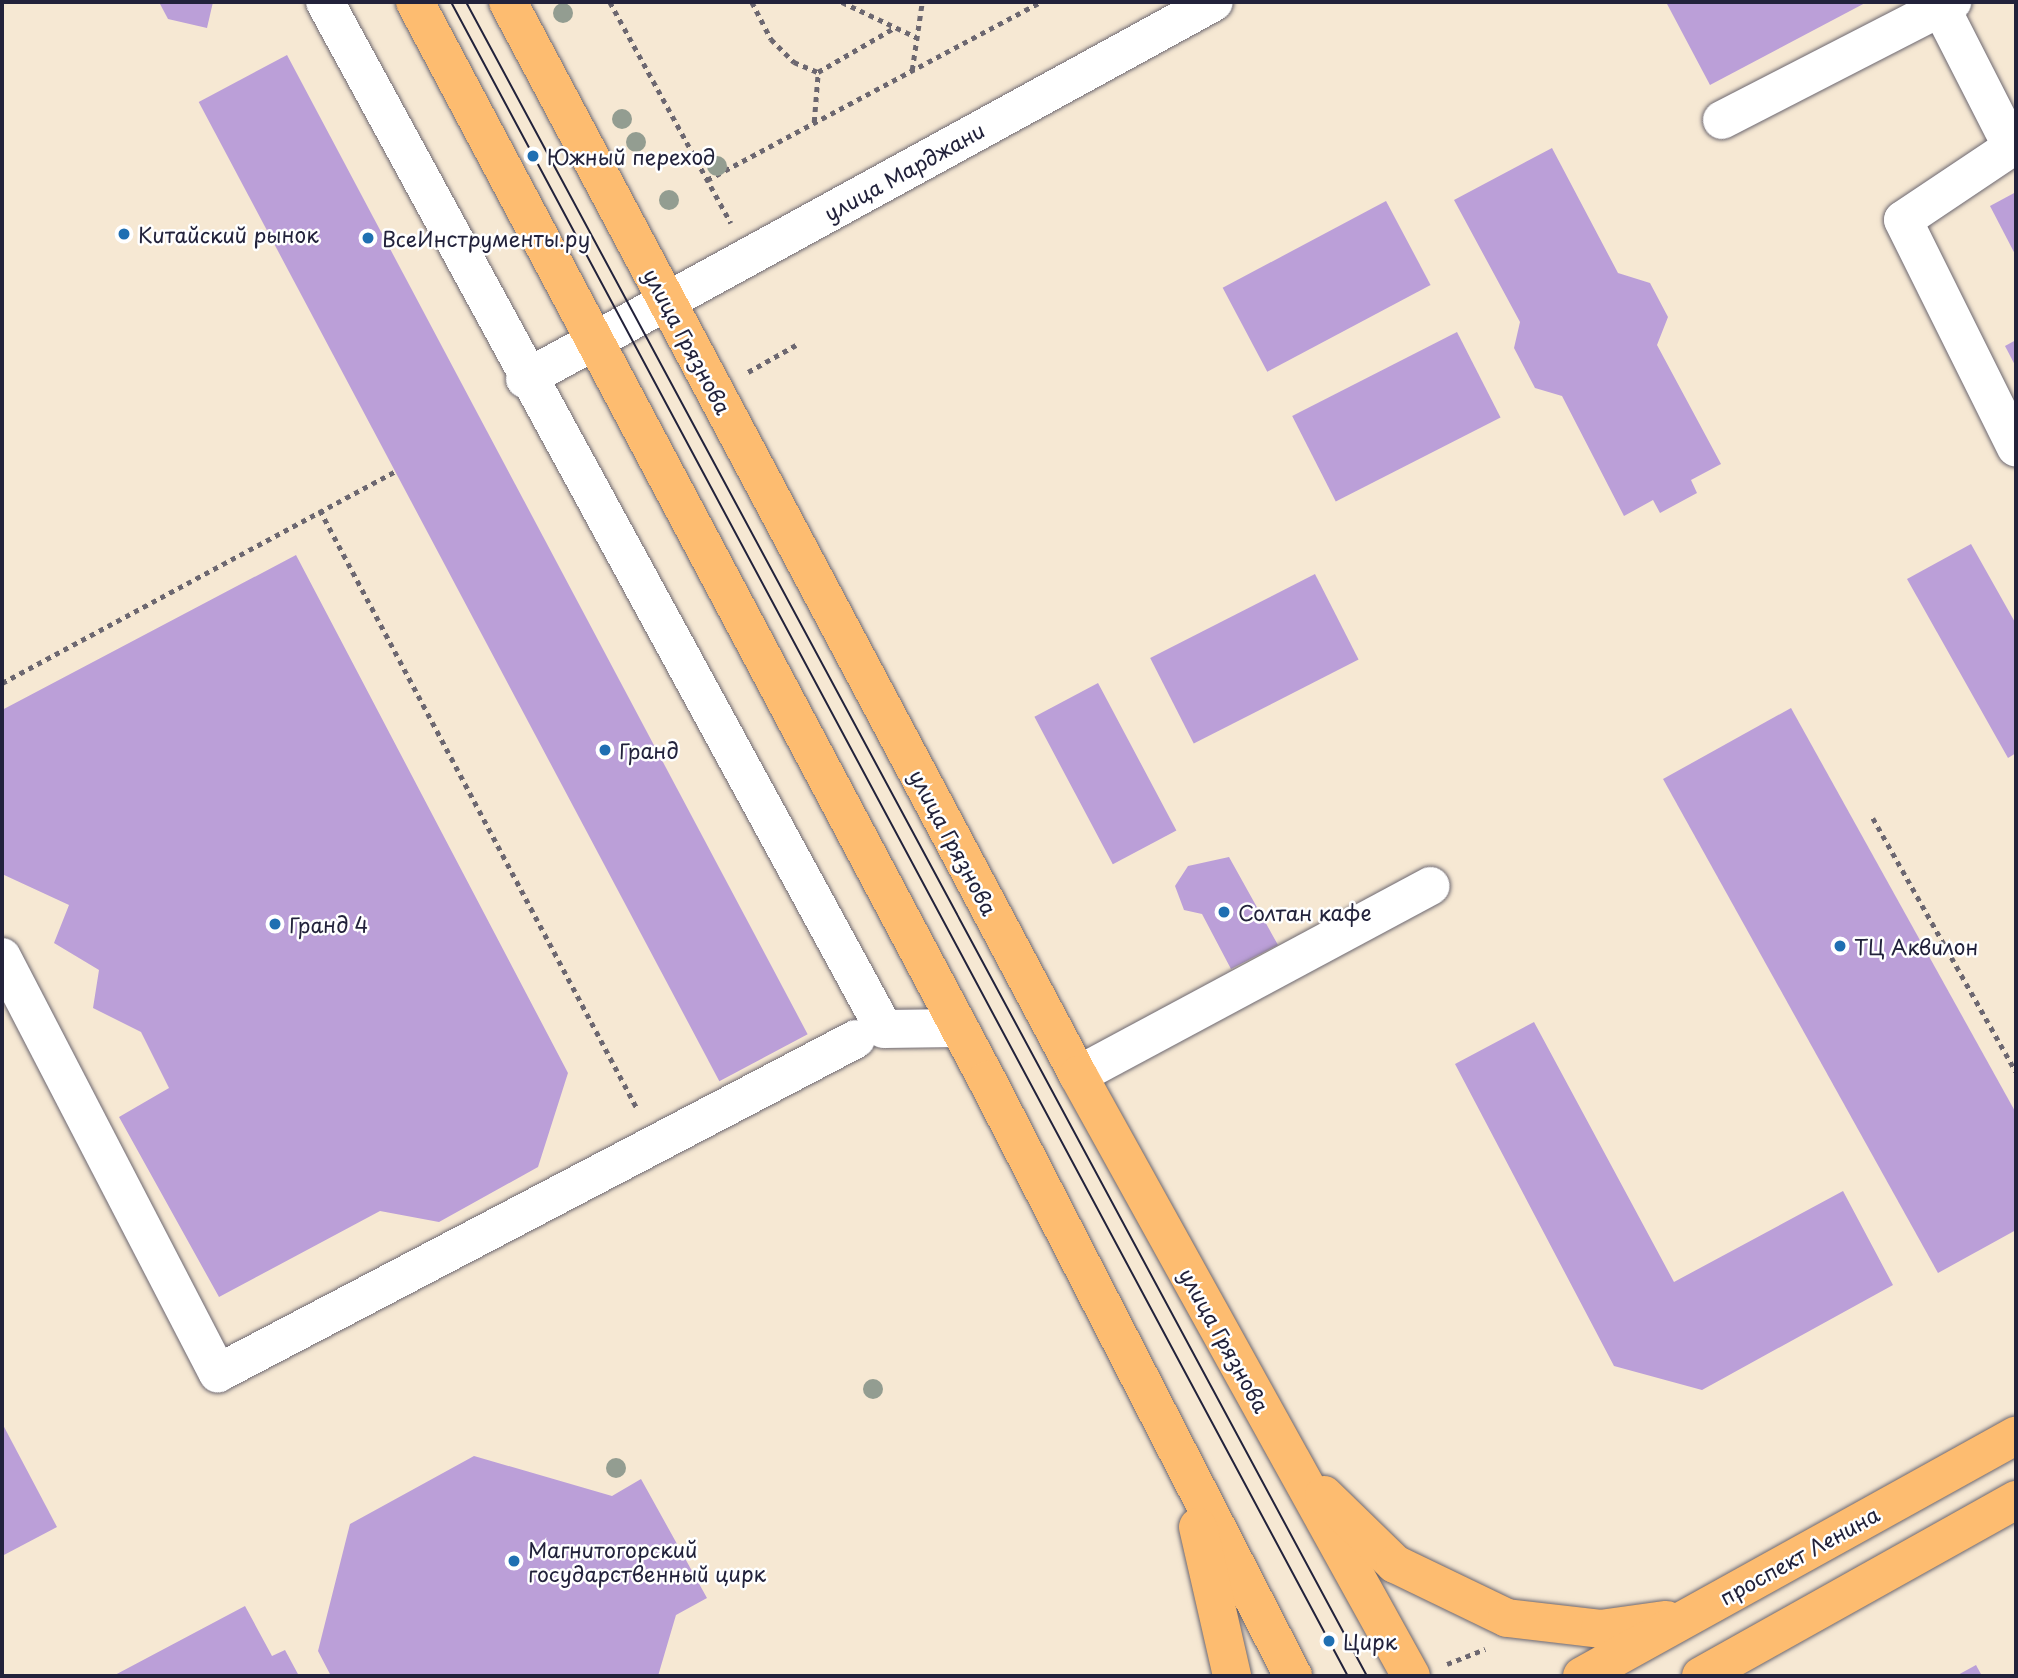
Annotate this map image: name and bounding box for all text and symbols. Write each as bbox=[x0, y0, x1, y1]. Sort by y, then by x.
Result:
street label: улица Марджани bbox=[819, 116, 989, 226]
place label: Южный переход bbox=[547, 143, 715, 169]
marker: Южный переход bbox=[525, 148, 541, 164]
place label: Китайский рынок bbox=[138, 221, 319, 247]
place label: ВсеИнструменты.ру bbox=[382, 225, 590, 251]
marker: Китайский рынок bbox=[116, 226, 132, 242]
marker: ВсеИнструменты.ру bbox=[360, 230, 376, 246]
street label: улица Грязнова bbox=[639, 263, 737, 419]
place label: Гранд bbox=[619, 737, 679, 763]
marker: Гранд bbox=[597, 742, 613, 758]
street label: улица Грязнова bbox=[905, 764, 1003, 920]
place label: Солтан кафе bbox=[1238, 899, 1371, 925]
marker: Солтан кафе bbox=[1216, 904, 1232, 920]
place label: Гранд 4 bbox=[289, 911, 369, 937]
marker: Гранд 4 bbox=[267, 916, 283, 932]
place label: ТЦ Аквилон bbox=[1854, 933, 1980, 959]
marker: ТЦ Аквилон bbox=[1832, 938, 1848, 954]
street label: улица Грязнова bbox=[1174, 1263, 1276, 1417]
street label: проспект Ленина bbox=[1714, 1500, 1884, 1610]
place label: Магнитогорский государственный цирк bbox=[528, 1536, 767, 1586]
marker: Магнитогорский государственный цирк bbox=[506, 1553, 522, 1569]
place label: Цирк bbox=[1343, 1628, 1397, 1654]
marker: Цирк bbox=[1321, 1633, 1337, 1649]

